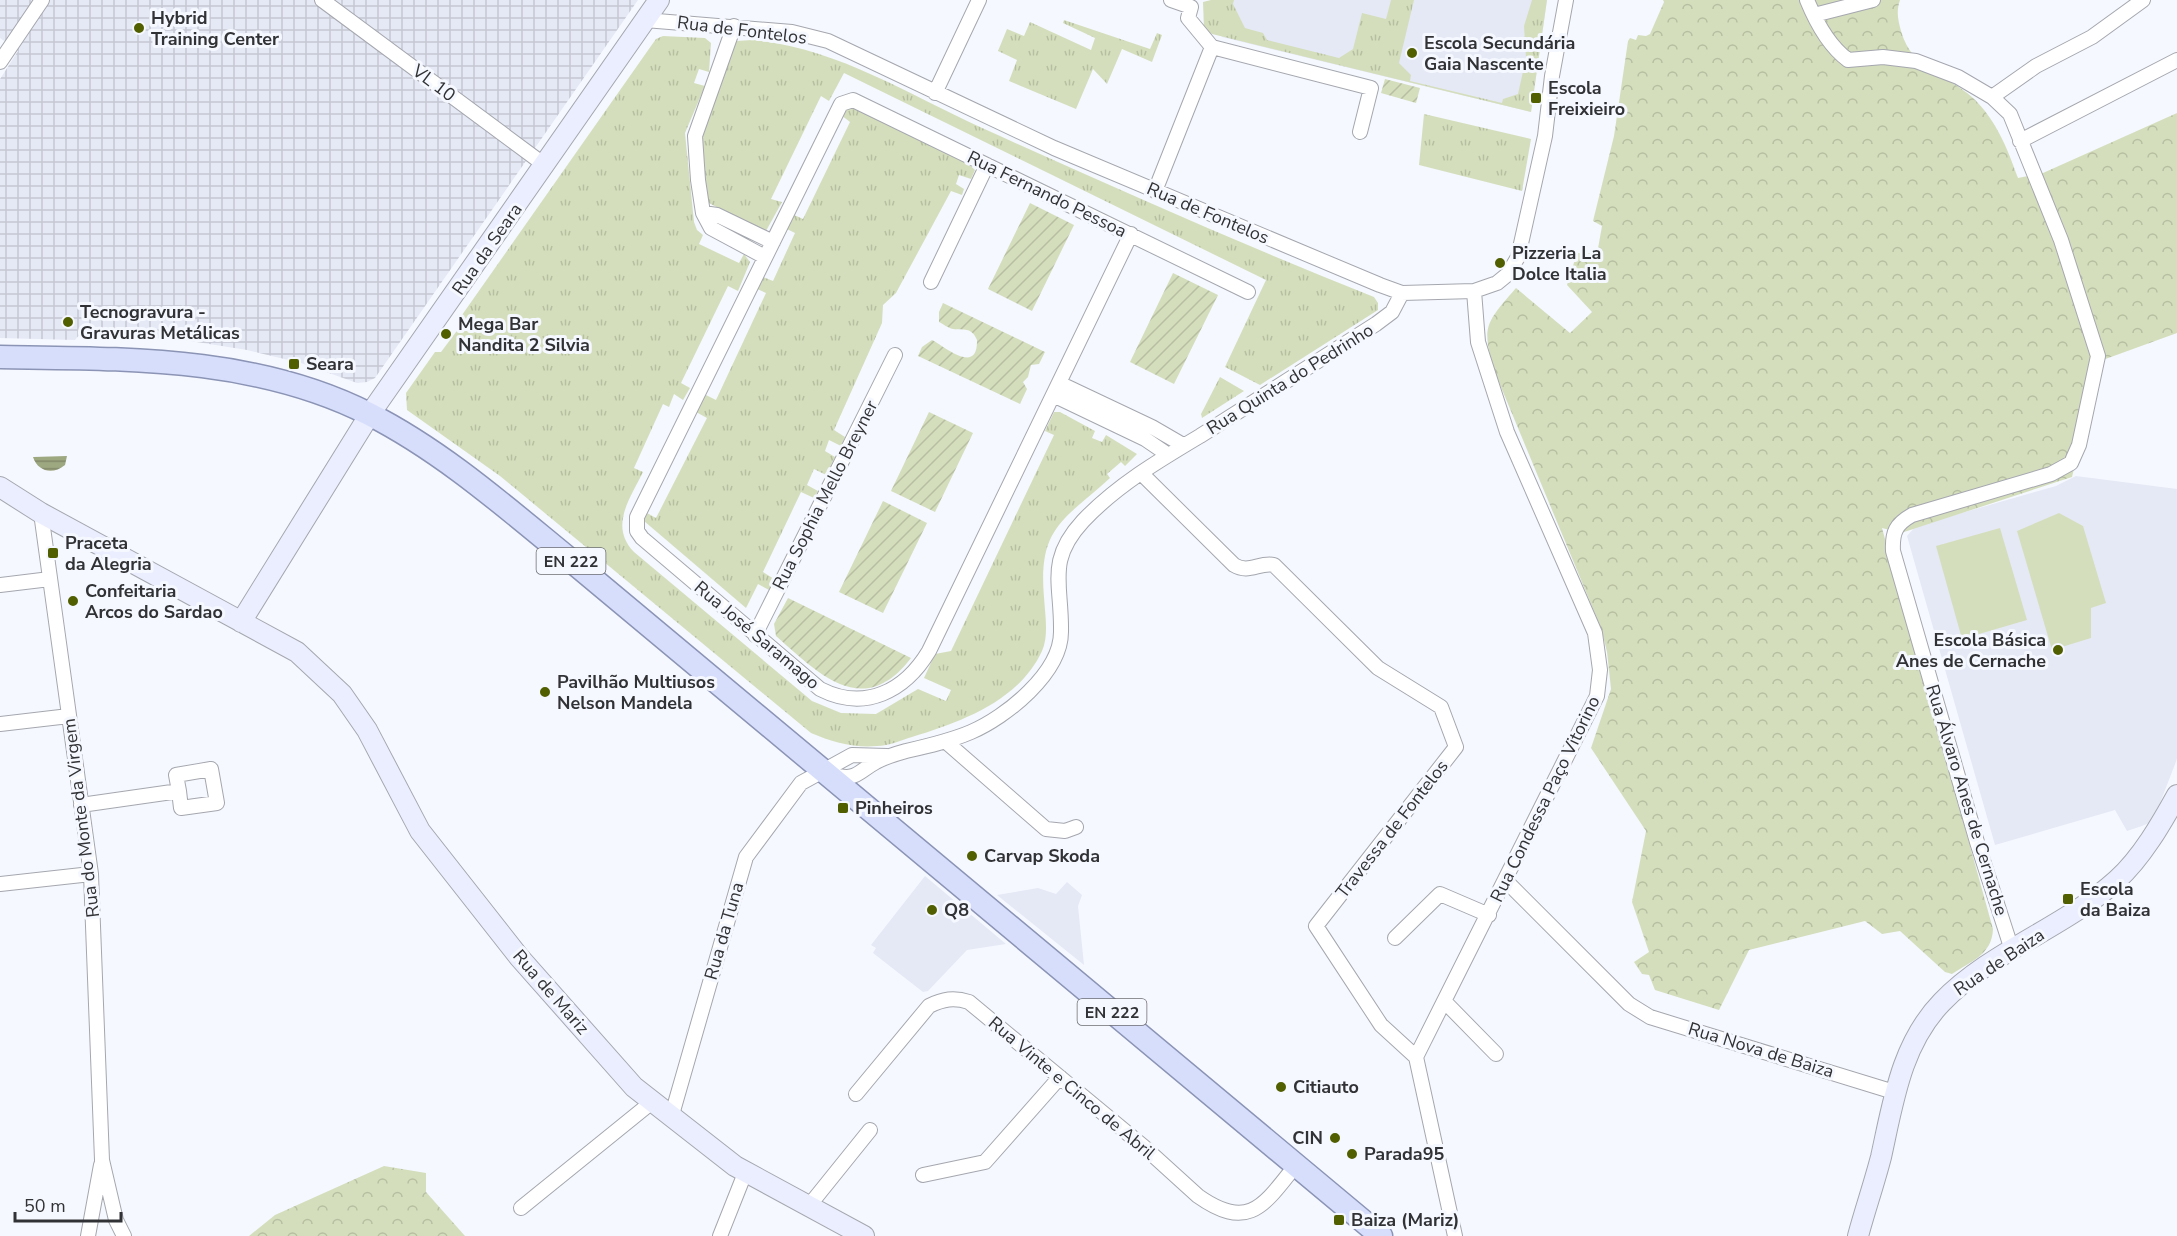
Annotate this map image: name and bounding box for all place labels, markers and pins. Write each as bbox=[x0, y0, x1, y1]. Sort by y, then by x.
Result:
place label: Hybrid Training Center bbox=[151, 6, 279, 51]
marker: Hybrid Training Center bbox=[132, 21, 146, 35]
place label: Escola Secundária Gaia Nascente bbox=[1424, 31, 1575, 76]
marker: Escola Secundária Gaia Nascente bbox=[1405, 46, 1419, 60]
place label: Escola Freixieiro bbox=[1548, 76, 1625, 121]
marker: Escola Freixieiro bbox=[1529, 91, 1543, 105]
place label: Pizzeria La Dolce Italia bbox=[1512, 241, 1607, 286]
marker: Pizzeria La Dolce Italia bbox=[1493, 256, 1507, 270]
place label: Tecnogravura - Gravuras Metálicas bbox=[80, 300, 240, 345]
place label: Mega Bar Nandita 2 Silvia bbox=[458, 312, 590, 357]
marker: Tecnogravura - Gravuras Metálicas bbox=[61, 315, 75, 329]
marker: Mega Bar Nandita 2 Silvia bbox=[439, 327, 453, 341]
place label: Seara bbox=[306, 352, 354, 376]
marker: Seara bbox=[287, 357, 301, 371]
place label: Praceta da Alegria bbox=[65, 531, 152, 576]
marker: Praceta da Alegria bbox=[46, 546, 60, 560]
place label: Confeitaria Arcos do Sardao bbox=[85, 579, 223, 624]
marker: Confeitaria Arcos do Sardao bbox=[66, 594, 80, 608]
place label: Escola Básica Anes de Cernache bbox=[1896, 628, 2046, 673]
marker: Escola Básica Anes de Cernache bbox=[2051, 643, 2065, 657]
place label: Pavilhão Multiusos Nelson Mandela bbox=[557, 670, 715, 715]
marker: Pavilhão Multiusos Nelson Mandela bbox=[538, 685, 552, 699]
place label: Pinheiros bbox=[855, 796, 933, 820]
marker: Pinheiros bbox=[836, 801, 850, 815]
place label: Carvap Skoda bbox=[984, 844, 1100, 868]
marker: Carvap Skoda bbox=[965, 849, 979, 863]
place label: Escola da Baiza bbox=[2080, 877, 2151, 922]
marker: Escola da Baiza bbox=[2061, 892, 2075, 906]
place label: Q8 bbox=[944, 898, 969, 922]
marker: Q8 bbox=[925, 903, 939, 917]
place label: Citiauto bbox=[1293, 1075, 1359, 1099]
marker: Citiauto bbox=[1274, 1080, 1288, 1094]
place label: CIN bbox=[1292, 1126, 1323, 1150]
marker: CIN bbox=[1328, 1131, 1342, 1145]
place label: Parada95 bbox=[1364, 1142, 1444, 1166]
marker: Parada95 bbox=[1345, 1147, 1359, 1161]
place label: Baiza (Mariz) bbox=[1351, 1208, 1460, 1232]
marker: Baiza (Mariz) bbox=[1332, 1213, 1346, 1227]

